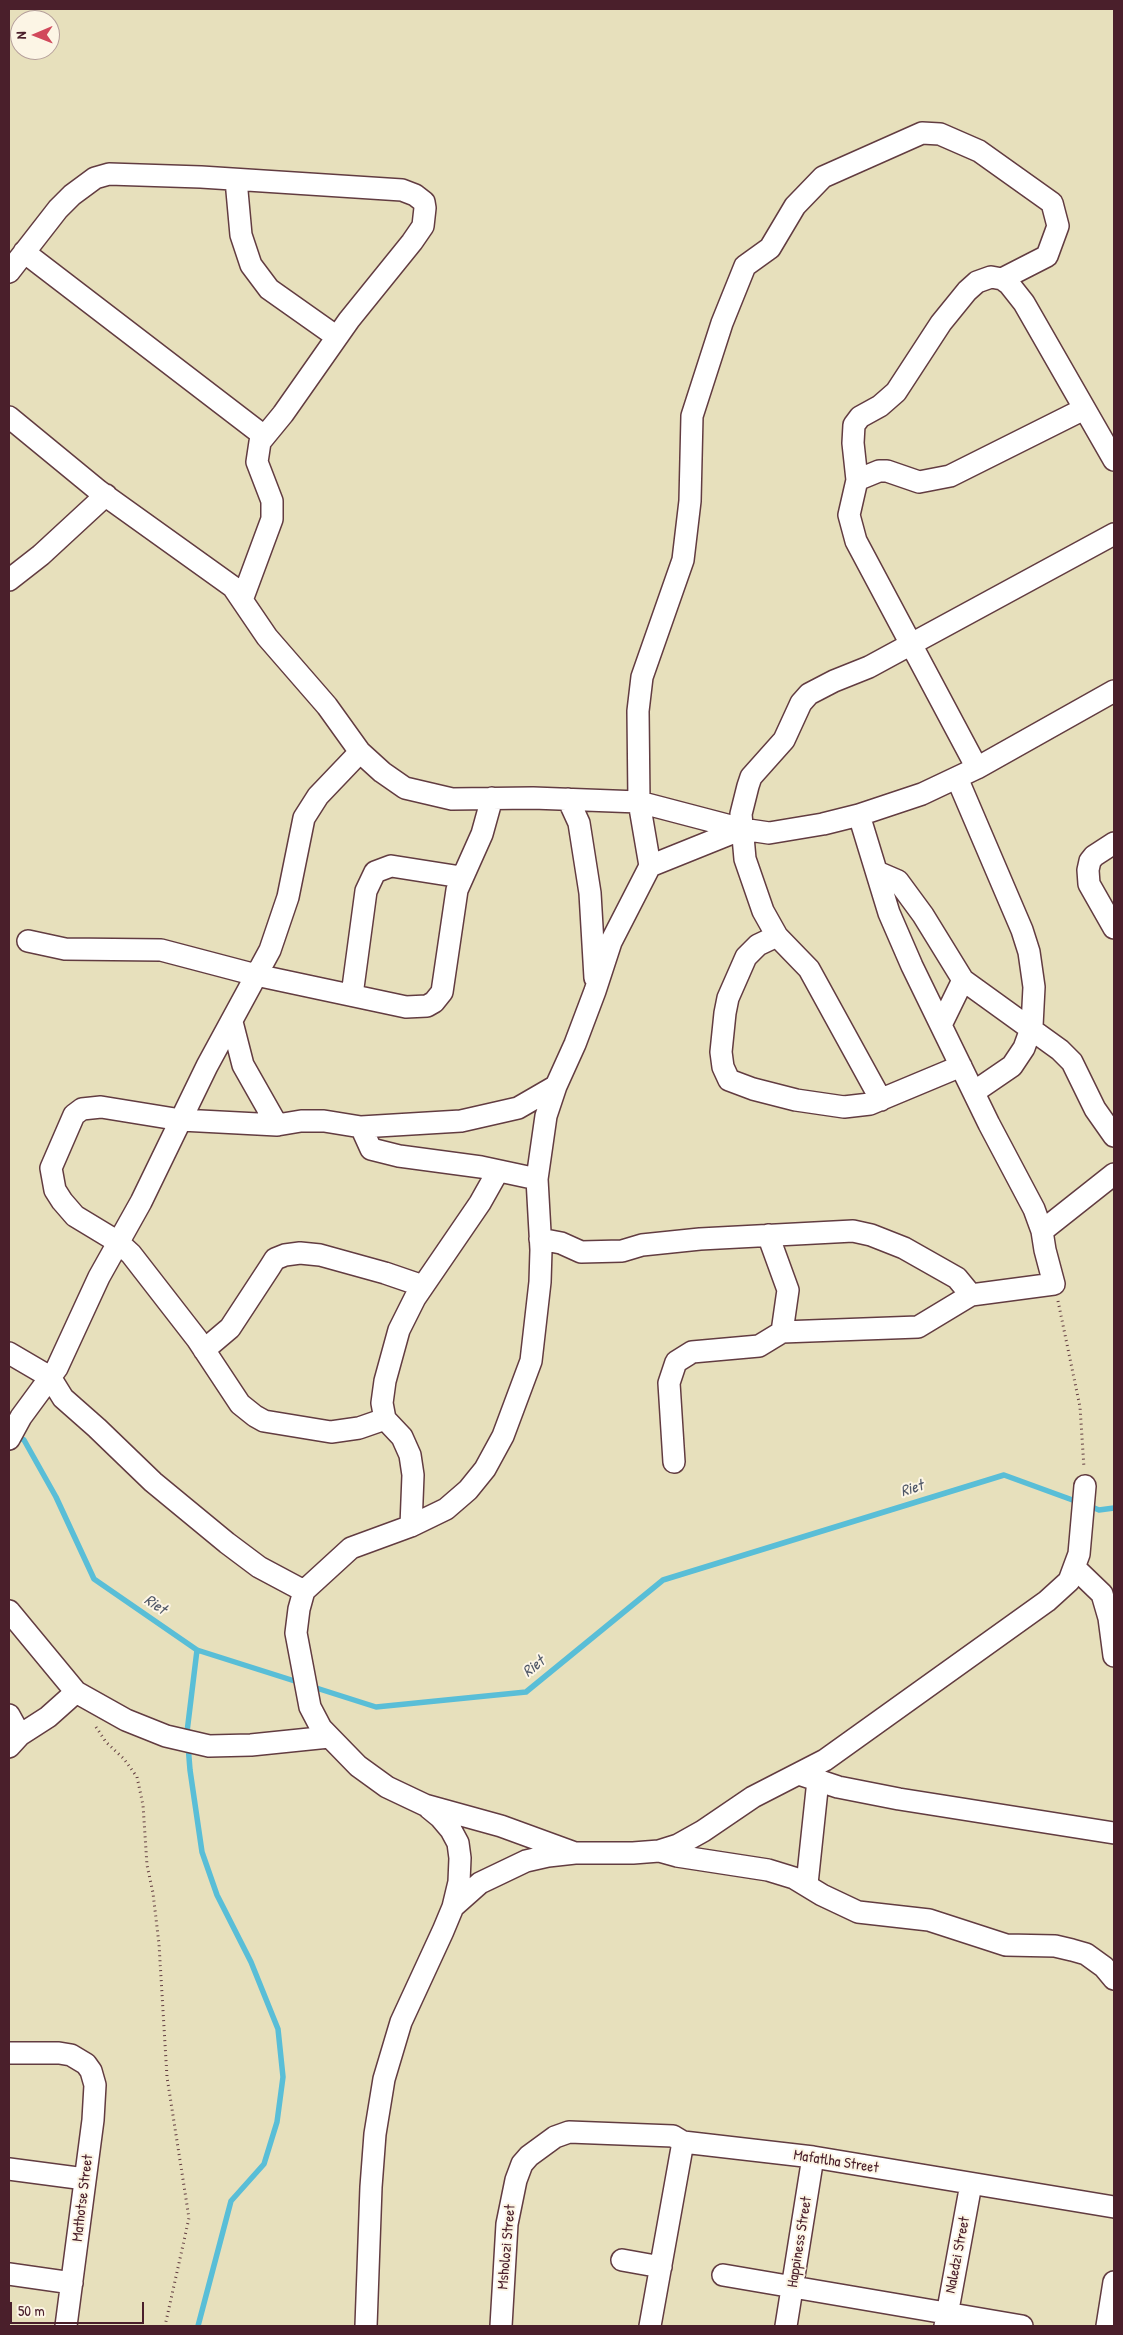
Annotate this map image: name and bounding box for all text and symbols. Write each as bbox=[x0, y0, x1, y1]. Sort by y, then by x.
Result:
north arrow bbox=[10, 10, 60, 60]
text: N bbox=[11, 31, 30, 39]
water label: Riet bbox=[898, 1476, 926, 1502]
water label: Riet bbox=[140, 1591, 170, 1619]
water label: Riet bbox=[519, 1652, 549, 1682]
street label: Mafatlha Street bbox=[792, 2146, 880, 2178]
street label: Mathotse Street bbox=[69, 2153, 97, 2243]
street label: Happiness Street bbox=[784, 2195, 816, 2289]
street label: Msholozi Street bbox=[494, 2204, 520, 2290]
street label: Naledzi Street bbox=[942, 2215, 974, 2295]
scale bar bbox=[12, 2292, 146, 2324]
text: 50 m bbox=[18, 2300, 45, 2321]

